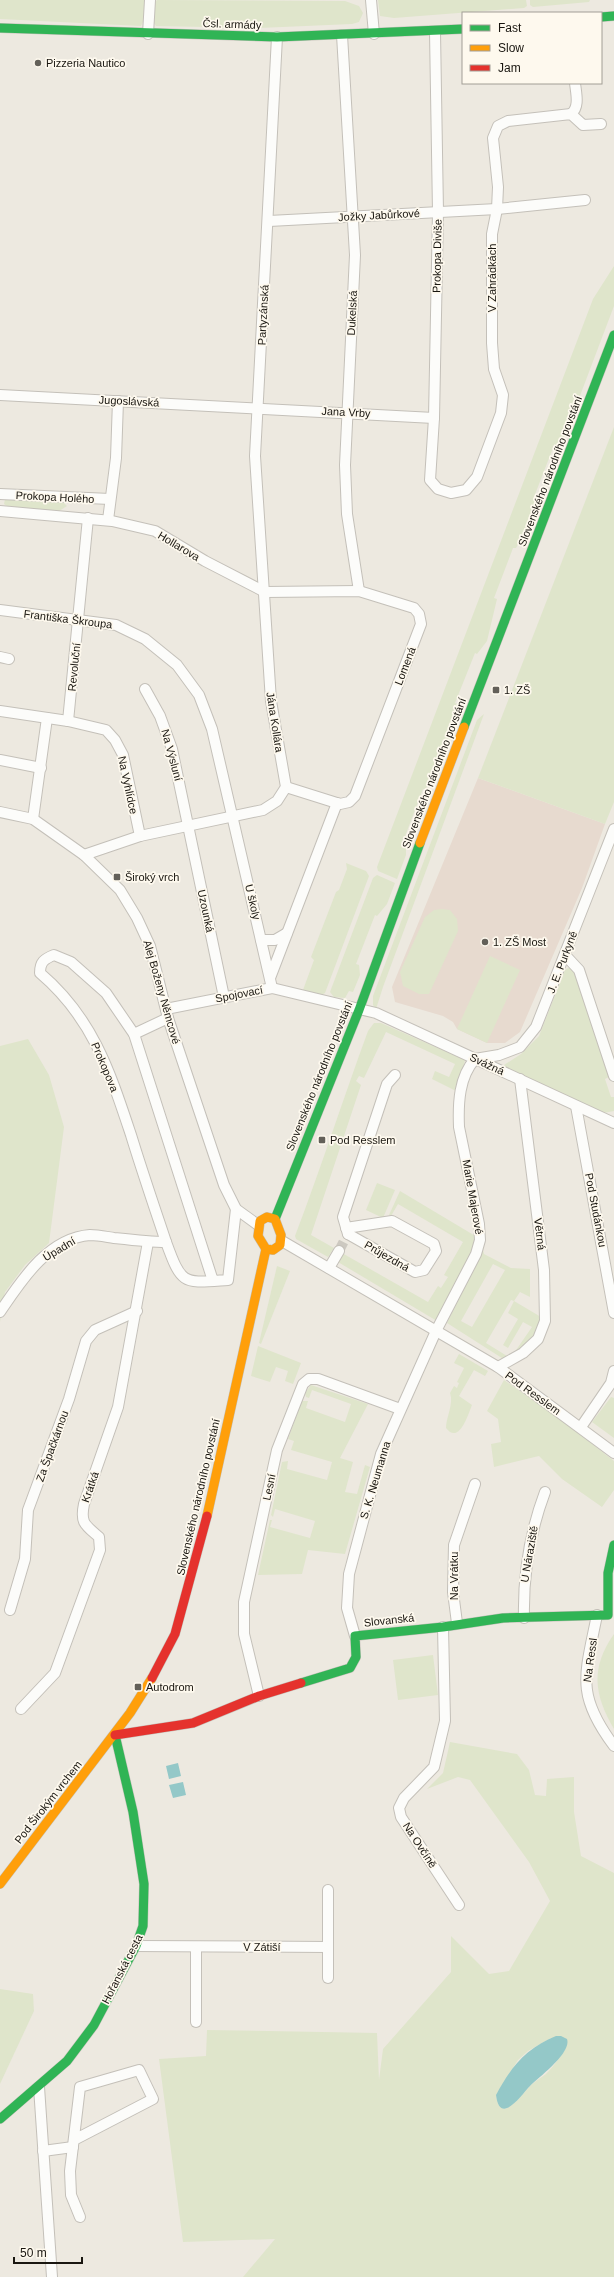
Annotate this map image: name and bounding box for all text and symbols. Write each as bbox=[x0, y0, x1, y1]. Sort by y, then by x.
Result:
legend bbox=[462, 12, 602, 84]
street label: Čsl. armády bbox=[202, 17, 262, 31]
text: Fast bbox=[498, 21, 522, 35]
text: Slow bbox=[498, 41, 524, 55]
place label: Pizzeria Nautico bbox=[46, 57, 125, 69]
marker: Pizzeria Nautico bbox=[33, 58, 43, 68]
text: Jam bbox=[498, 61, 521, 75]
street label: Jožky Jabůrkové bbox=[338, 207, 420, 223]
street label: Prokopa Diviše bbox=[430, 219, 444, 293]
street label: V Zahrádkách bbox=[486, 244, 498, 312]
street label: Partyzánská bbox=[255, 284, 271, 346]
street label: Dukelská bbox=[345, 289, 359, 336]
street label: Jugoslávská bbox=[98, 393, 160, 409]
street label: Slovenského národního povstání bbox=[516, 394, 584, 548]
street label: Jana Vrby bbox=[321, 405, 371, 419]
street label: Prokopa Holého bbox=[15, 489, 95, 505]
street label: Hollarova bbox=[156, 529, 203, 564]
street label: Františka Škroupa bbox=[23, 608, 114, 631]
street label: Revoluční bbox=[65, 642, 83, 692]
street label: Lomená bbox=[392, 644, 418, 687]
place label: 1. ZŠ bbox=[504, 684, 530, 696]
marker: 1. ZŠ bbox=[491, 685, 501, 695]
street label: Jána Kollára bbox=[264, 691, 286, 754]
street label: Slovenského národního povstání bbox=[400, 696, 468, 850]
street label: Na Výsluní bbox=[159, 728, 185, 782]
street label: Na Vyhlídce bbox=[116, 755, 140, 815]
place label: Široký vrch bbox=[125, 871, 179, 883]
marker: Široký vrch bbox=[112, 872, 122, 882]
street label: U školy bbox=[243, 883, 263, 921]
street label: Uzounká bbox=[196, 889, 217, 934]
street label: J. E. Purkyně bbox=[545, 929, 579, 995]
place label: 1. ZŠ Most bbox=[493, 936, 546, 948]
marker: 1. ZŠ Most bbox=[480, 937, 490, 947]
street label: Alej Boženy Němcové bbox=[141, 939, 183, 1045]
street label: Spojovací bbox=[214, 984, 264, 1004]
street label: Slovenského národního povstání bbox=[283, 999, 355, 1153]
street label: Prokopova bbox=[89, 1040, 121, 1094]
street label: Svážná bbox=[468, 1051, 507, 1078]
place label: Pod Resslem bbox=[330, 1134, 395, 1146]
marker: Pod Resslem bbox=[317, 1135, 327, 1145]
street label: Marie Majerové bbox=[461, 1159, 485, 1235]
street label: Pod Studánkou bbox=[583, 1172, 609, 1248]
street label: Větrná bbox=[532, 1217, 548, 1252]
street label: Úpadní bbox=[41, 1235, 77, 1263]
street label: Průjezdná bbox=[363, 1238, 412, 1274]
street label: Pod Resslem bbox=[503, 1369, 563, 1417]
street label: Za Špačkárnou bbox=[34, 1409, 70, 1483]
street label: Slovenského národního povstání bbox=[174, 1418, 222, 1576]
street label: S. K. Neumanna bbox=[357, 1439, 393, 1520]
street label: Krátká bbox=[79, 1469, 101, 1504]
street label: Lesní bbox=[260, 1473, 278, 1501]
street label: U Náraziště bbox=[518, 1525, 540, 1583]
street label: Na Vrátku bbox=[448, 1552, 460, 1600]
street label: Slovanská bbox=[363, 1611, 416, 1629]
street label: Na Ressl bbox=[581, 1637, 599, 1683]
place label: Autodrom bbox=[146, 1681, 194, 1693]
marker: Autodrom bbox=[133, 1682, 143, 1692]
street label: Pod Širokým vrchem bbox=[12, 1758, 84, 1846]
street label: Na Ovčíně bbox=[401, 1820, 439, 1870]
street label: Hořanská cesta bbox=[99, 1931, 145, 2006]
street label: V Zátiší bbox=[243, 1941, 281, 1953]
scale bar bbox=[14, 2239, 82, 2265]
text: 50 m bbox=[20, 2246, 47, 2260]

